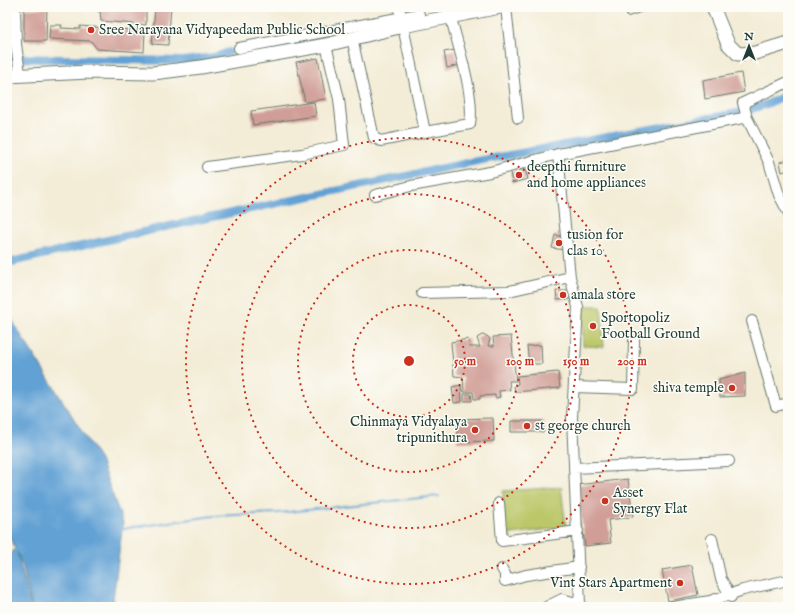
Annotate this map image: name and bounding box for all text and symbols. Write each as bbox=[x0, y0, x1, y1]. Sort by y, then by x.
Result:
place label: Sree Narayana Vidyapeedam Public School bbox=[99, 21, 345, 39]
marker: Sree Narayana Vidyapeedam Public School bbox=[86, 25, 96, 35]
north arrow bbox=[729, 26, 769, 66]
text: N bbox=[743, 30, 754, 44]
place label: deepthi furniture and home appliances bbox=[527, 158, 646, 192]
marker: deepthi furniture and home appliances bbox=[514, 170, 524, 180]
place label: tusion for clas 10 bbox=[567, 226, 623, 260]
marker: tusion for clas 10 bbox=[554, 238, 564, 248]
place label: amala store bbox=[571, 286, 636, 304]
marker: amala store bbox=[558, 290, 568, 300]
place label: Sportopoliz Football Ground bbox=[601, 309, 700, 343]
marker: Sportopoliz Football Ground bbox=[588, 321, 598, 331]
centre of rings bbox=[402, 354, 416, 368]
text: 50 m bbox=[454, 354, 477, 369]
text: 100 m bbox=[506, 354, 535, 369]
text: 150 m bbox=[563, 354, 590, 369]
text: 200 m bbox=[617, 354, 647, 369]
place label: shiva temple bbox=[653, 379, 725, 397]
marker: shiva temple bbox=[727, 383, 737, 393]
place label: Chinmaya Vidyalaya tripunithura bbox=[350, 413, 468, 447]
place label: st george church bbox=[535, 417, 631, 435]
marker: st george church bbox=[522, 421, 532, 431]
marker: Chinmaya Vidyalaya tripunithura bbox=[470, 425, 480, 435]
place label: Asset Synergy Flat bbox=[612, 484, 688, 518]
marker: Asset Synergy Flat bbox=[600, 496, 610, 506]
place label: Vint Stars Apartment bbox=[549, 574, 672, 592]
marker: Vint Stars Apartment bbox=[675, 578, 685, 588]

